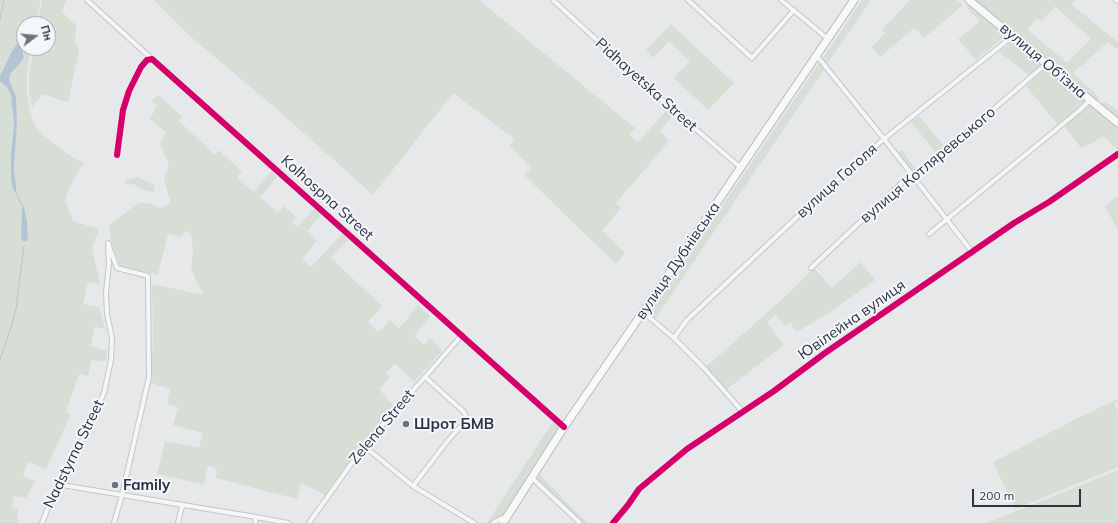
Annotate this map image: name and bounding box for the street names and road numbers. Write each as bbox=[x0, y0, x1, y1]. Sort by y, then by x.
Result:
street label: вулиця Об’їзна bbox=[996, 19, 1090, 103]
street label: Pidhayetska Street bbox=[591, 35, 701, 135]
street label: вулиця Котляревського bbox=[857, 103, 999, 227]
street label: вулиця Гоголя bbox=[793, 140, 881, 222]
street label: Kolhospna Street bbox=[277, 152, 377, 244]
street label: вулиця Дубнівська bbox=[632, 199, 724, 323]
street label: Ювілейна вулиця bbox=[795, 276, 909, 364]
street label: Zelena Street bbox=[346, 386, 418, 468]
street label: Nadstyrna Street bbox=[40, 397, 108, 511]

